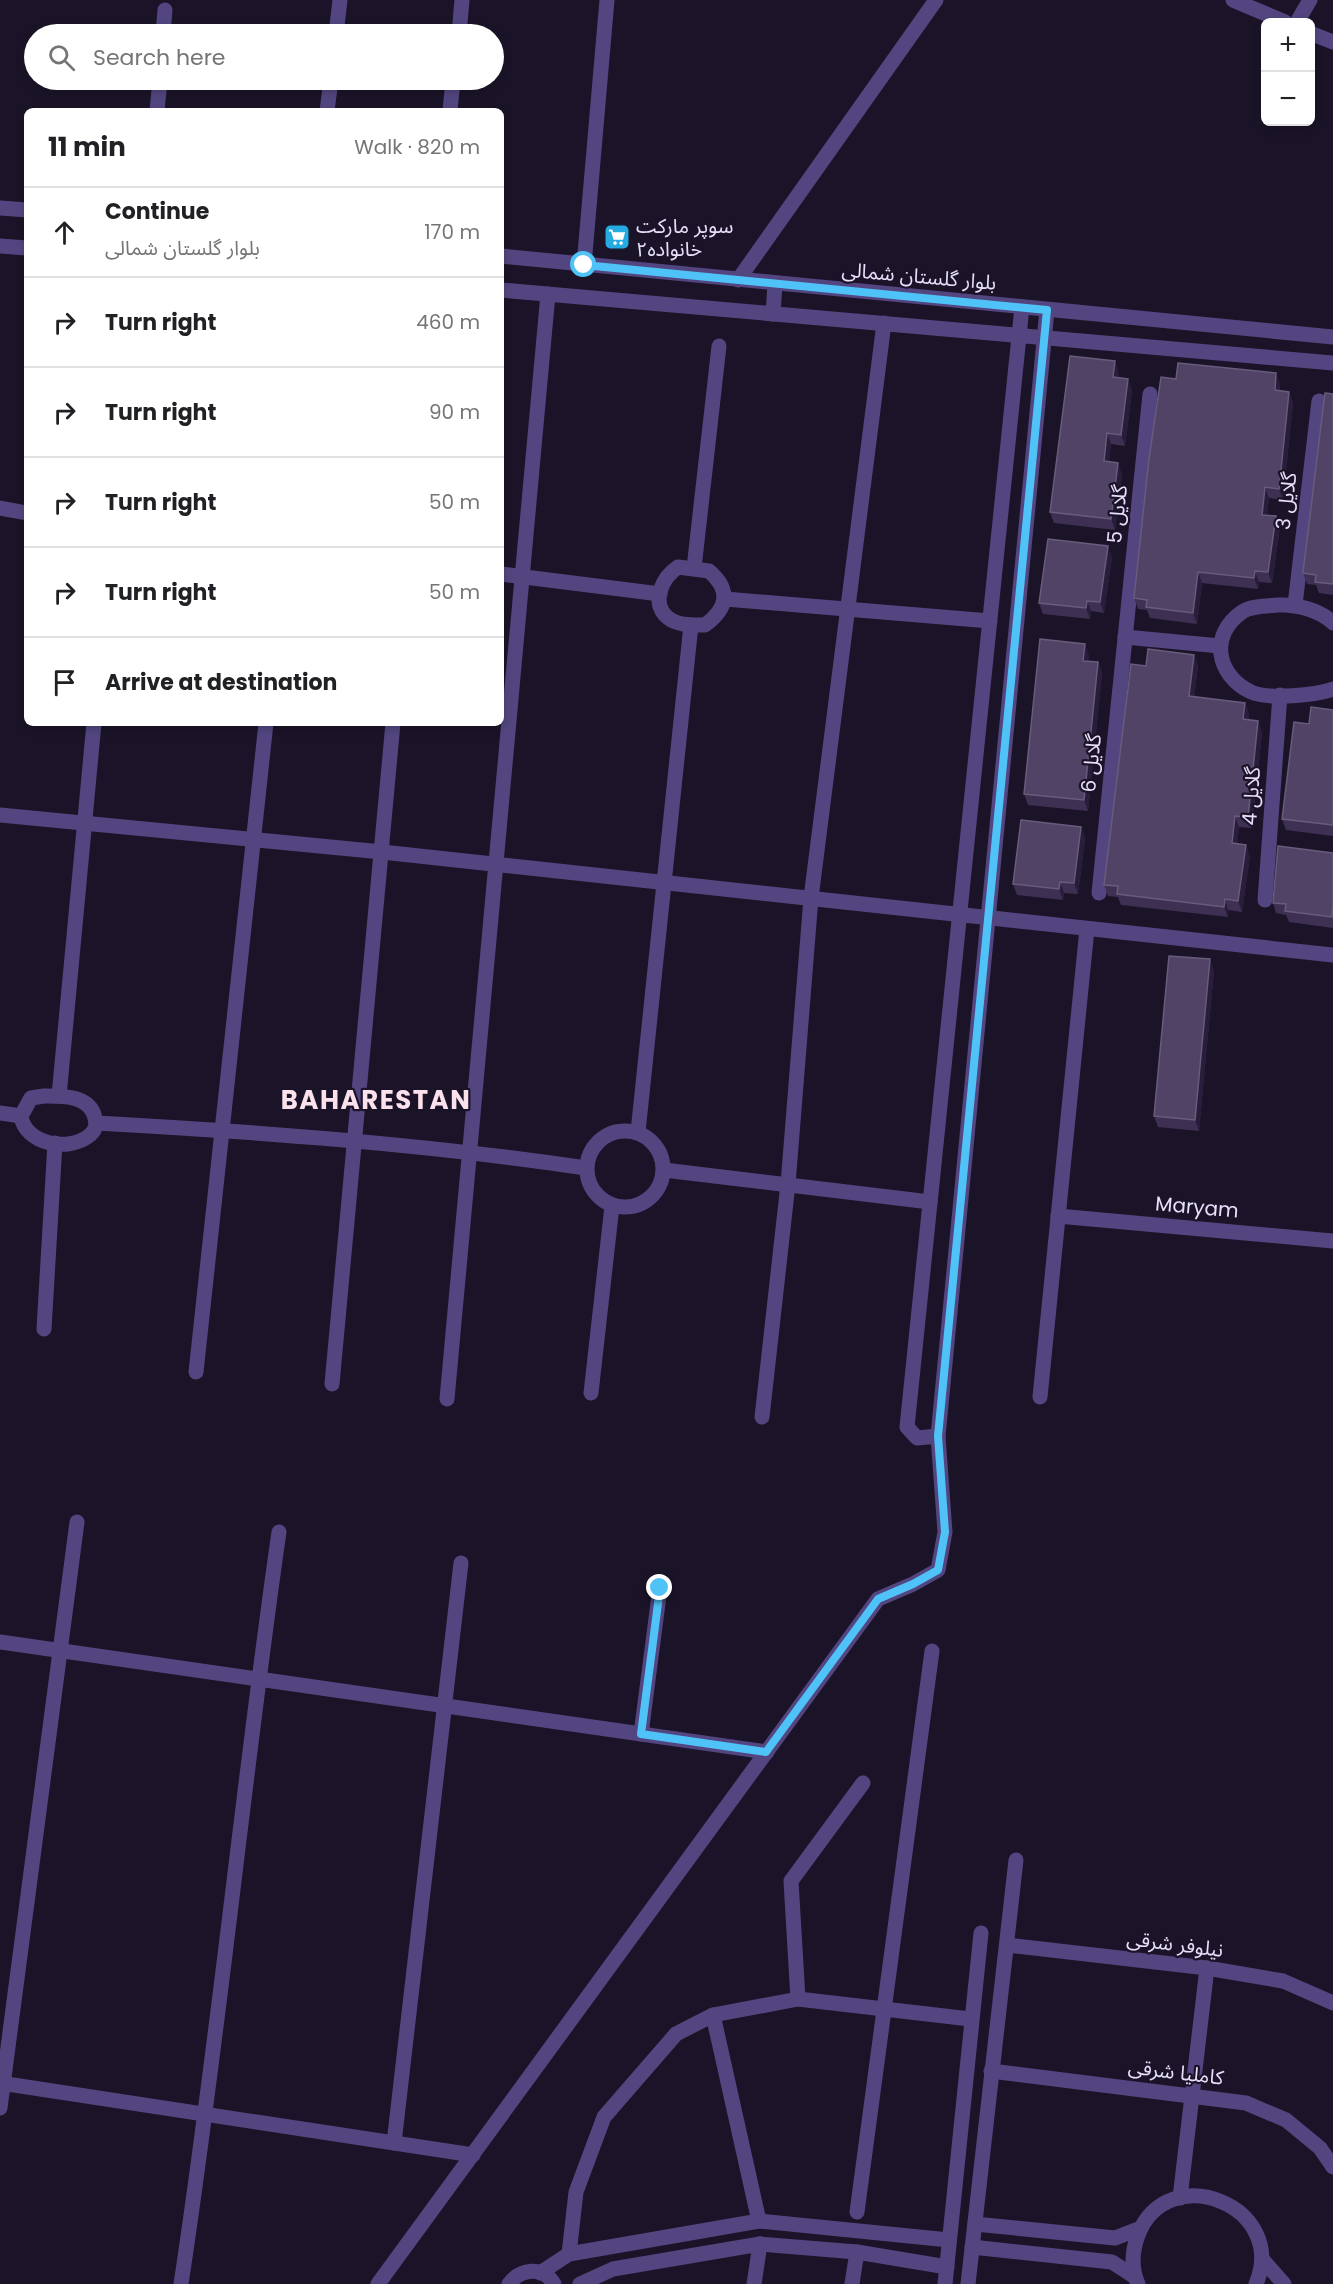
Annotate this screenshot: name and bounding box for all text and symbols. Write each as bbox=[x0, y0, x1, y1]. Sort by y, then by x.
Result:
map controls bbox=[1261, 18, 1315, 126]
button: + bbox=[1261, 18, 1315, 72]
search box bbox=[24, 24, 504, 90]
icon: search bbox=[45, 41, 78, 74]
text: Search here bbox=[93, 42, 226, 73]
button: − bbox=[1261, 72, 1315, 126]
text: 11 min bbox=[48, 129, 126, 165]
text: Walk · 820 m bbox=[354, 133, 480, 161]
text: Continue bbox=[105, 196, 209, 227]
place label: سوپر ماركت خانواده٢ bbox=[636, 212, 733, 263]
icon: ahead bbox=[48, 216, 81, 249]
text: 170 m bbox=[424, 218, 480, 246]
supermarket icon: سوپر ماركت خانواده٢ bbox=[602, 222, 632, 252]
text: بلوار گلستان شمالی bbox=[105, 234, 260, 262]
route start bbox=[570, 251, 596, 277]
street label: بلوار گلستان شمالی bbox=[841, 255, 997, 297]
icon: right bbox=[48, 306, 81, 339]
text: Turn right bbox=[105, 307, 216, 338]
text: 460 m bbox=[416, 308, 480, 336]
icon: right bbox=[48, 396, 81, 429]
text: Turn right bbox=[105, 397, 216, 428]
text: 90 m bbox=[429, 398, 480, 426]
street label: گلایل 3 bbox=[1269, 470, 1304, 531]
street label: گلایل 5 bbox=[1100, 483, 1134, 545]
icon: right bbox=[48, 486, 81, 519]
text: Turn right bbox=[105, 487, 216, 518]
text: 50 m bbox=[429, 488, 480, 516]
icon: right bbox=[48, 576, 81, 609]
text: Turn right bbox=[105, 577, 216, 608]
text: 50 m bbox=[429, 578, 480, 606]
icon: arrive bbox=[48, 666, 81, 699]
text: Arrive at destination bbox=[105, 667, 337, 698]
street label: گلایل 6 bbox=[1074, 732, 1108, 794]
street label: گلایل 4 bbox=[1235, 765, 1267, 826]
district label: BAHARESTAN bbox=[281, 1082, 471, 1118]
street label: Maryam bbox=[1154, 1189, 1240, 1225]
route end bbox=[646, 1574, 672, 1600]
street label: نیلوفر شرقی bbox=[1125, 1924, 1225, 1964]
street label: کاملیا شرقی bbox=[1127, 2052, 1226, 2092]

